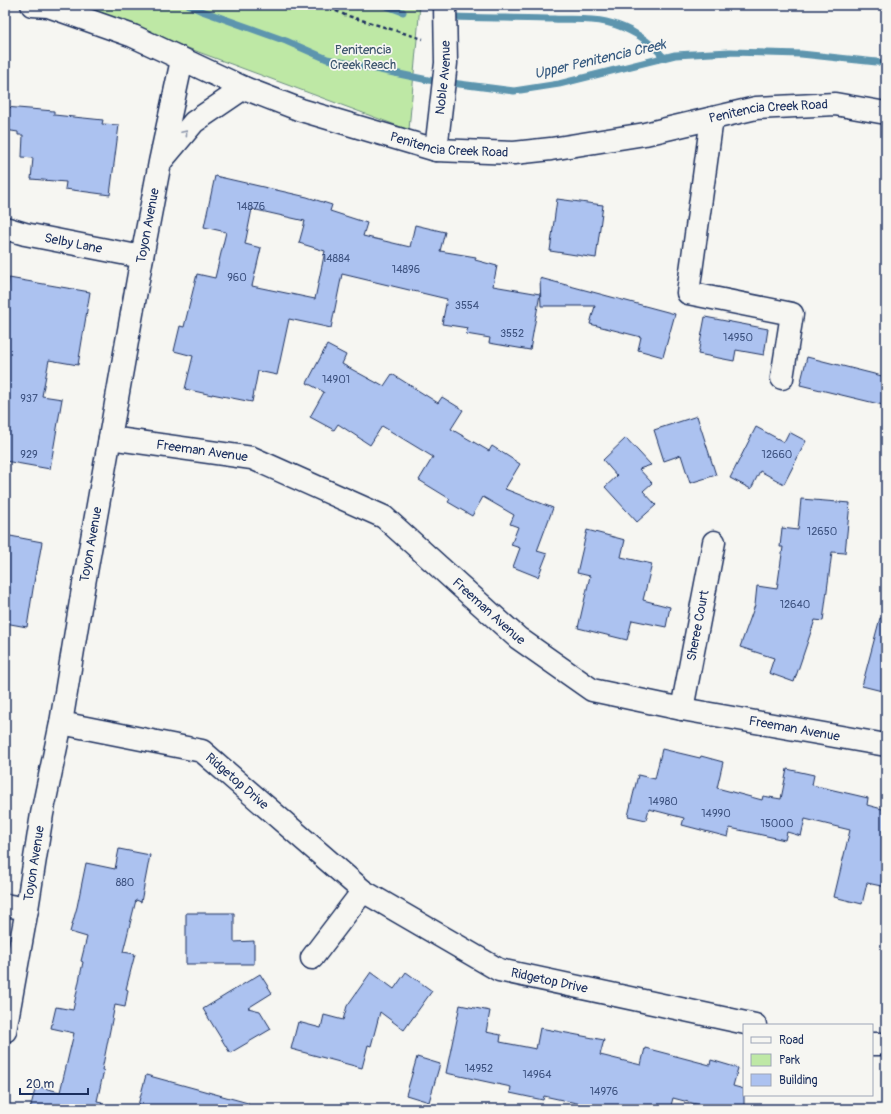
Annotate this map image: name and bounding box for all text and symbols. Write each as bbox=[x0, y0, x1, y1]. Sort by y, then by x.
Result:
water label: Upper Penitencia Creek bbox=[533, 35, 669, 82]
street label: Noble Avenue bbox=[432, 40, 454, 115]
park label: Penitencia Creek Reach bbox=[330, 42, 396, 73]
street label: Penitencia Creek Road bbox=[707, 96, 828, 127]
street label: Penitencia Creek Road bbox=[388, 129, 509, 161]
one-way arrow bbox=[181, 130, 188, 137]
street label: Toyon Avenue bbox=[133, 186, 163, 265]
house number: 14876 bbox=[237, 200, 265, 213]
street label: Selby Lane bbox=[43, 230, 104, 257]
house number: 14884 bbox=[322, 252, 351, 265]
house number: 14896 bbox=[392, 263, 420, 276]
house number: 960 bbox=[227, 271, 247, 284]
house number: 3554 bbox=[455, 299, 480, 312]
house number: 3552 bbox=[500, 327, 524, 340]
house number: 14950 bbox=[723, 331, 753, 344]
house number: 14901 bbox=[322, 373, 350, 386]
house number: 937 bbox=[20, 392, 38, 405]
street label: Freeman Avenue bbox=[155, 437, 249, 465]
house number: 929 bbox=[20, 448, 38, 461]
house number: 12660 bbox=[762, 448, 792, 461]
street label: Toyon Avenue bbox=[76, 505, 106, 584]
house number: 12650 bbox=[807, 525, 837, 538]
street label: Freeman Avenue bbox=[449, 575, 528, 649]
street label: Sheree Court bbox=[683, 588, 713, 662]
house number: 12640 bbox=[780, 598, 810, 611]
street label: Freeman Avenue bbox=[747, 713, 842, 745]
street label: Ridgetop Drive bbox=[202, 750, 272, 813]
house number: 14980 bbox=[648, 795, 678, 808]
house number: 14990 bbox=[701, 807, 731, 820]
house number: 15000 bbox=[761, 817, 793, 830]
street label: Toyon Avenue bbox=[20, 824, 48, 902]
house number: 880 bbox=[116, 876, 134, 889]
street label: Ridgetop Drive bbox=[510, 965, 590, 997]
legend bbox=[743, 1024, 873, 1096]
text: Road bbox=[779, 1033, 804, 1048]
text: Park bbox=[779, 1053, 800, 1068]
house number: 14952 bbox=[465, 1062, 493, 1075]
house number: 14964 bbox=[522, 1068, 552, 1081]
scale bar bbox=[20, 1070, 88, 1096]
text: Building bbox=[779, 1073, 818, 1088]
text: 20 m bbox=[26, 1077, 55, 1092]
house number: 14976 bbox=[590, 1085, 618, 1098]

